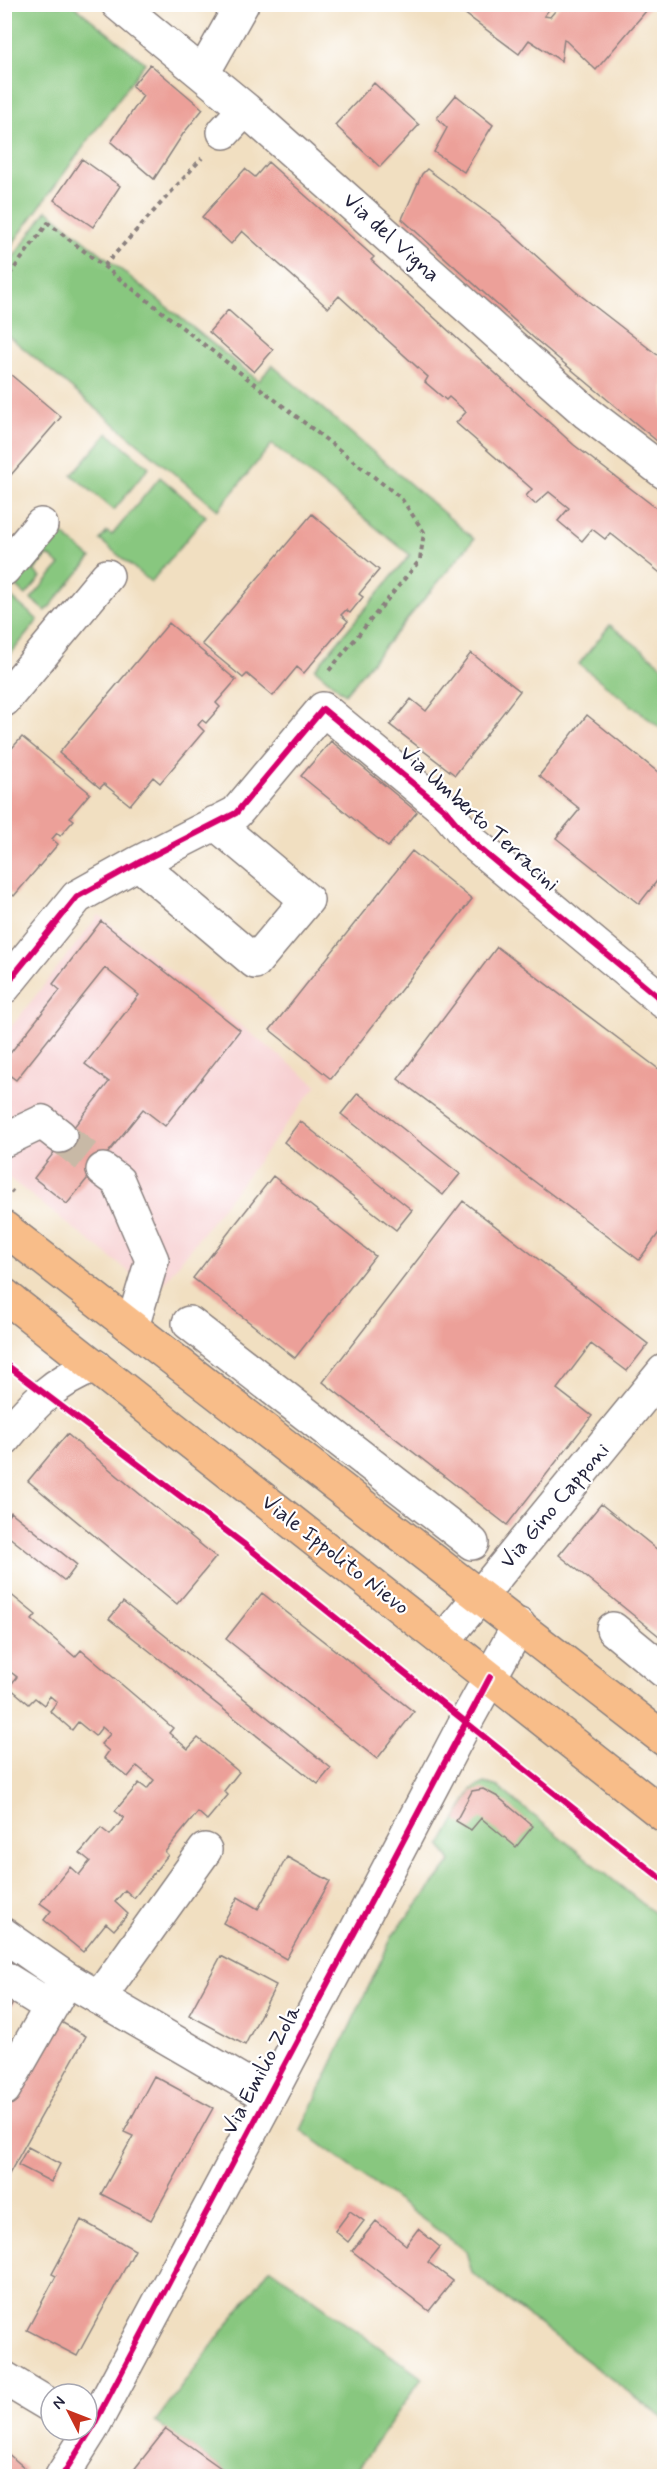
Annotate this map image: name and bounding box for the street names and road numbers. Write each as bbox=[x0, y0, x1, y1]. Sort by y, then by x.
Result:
street label: Via del Vigna bbox=[336, 187, 445, 290]
street label: Via Umberto Terracini bbox=[393, 740, 565, 898]
street label: Via Gino Capponi bbox=[494, 1437, 616, 1575]
street label: Viale Ippolito Nievo bbox=[255, 1488, 415, 1622]
street label: Via Emilio Zola bbox=[216, 1999, 308, 2140]

